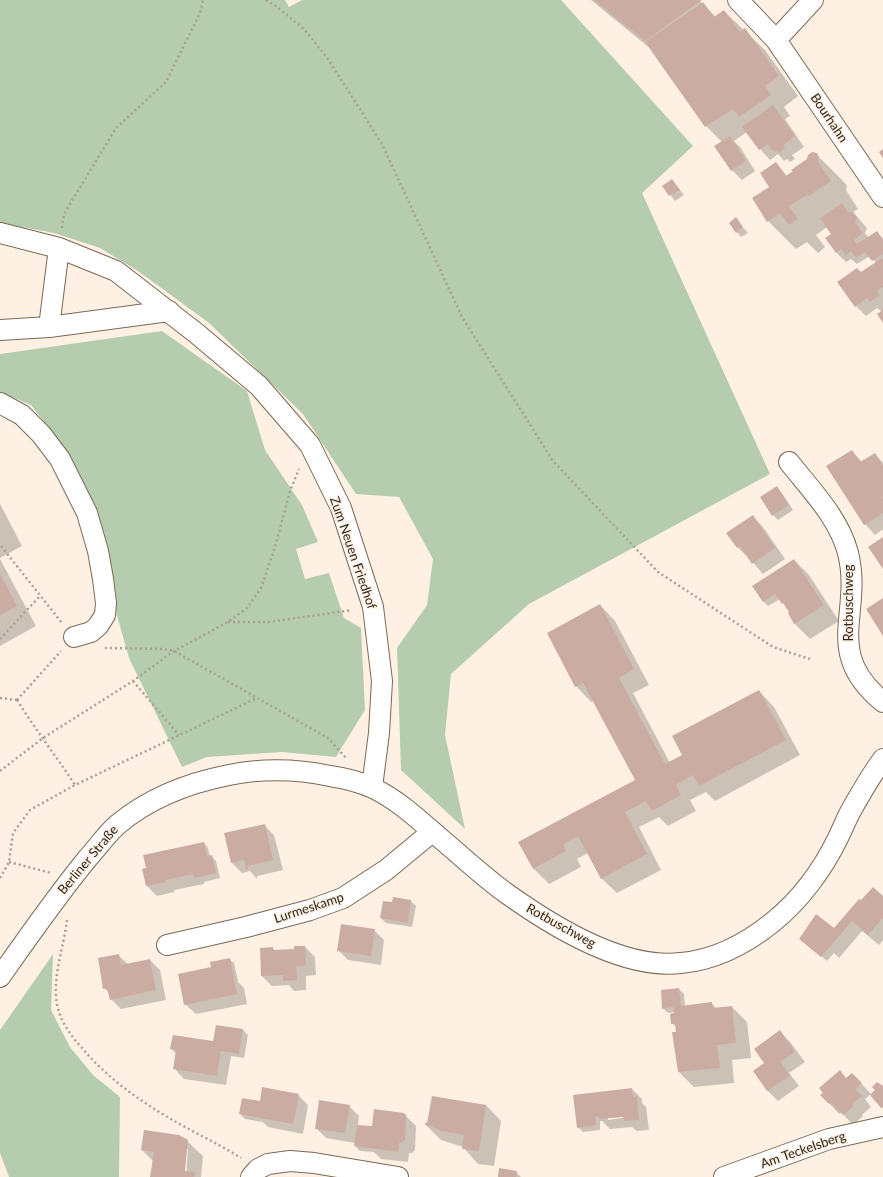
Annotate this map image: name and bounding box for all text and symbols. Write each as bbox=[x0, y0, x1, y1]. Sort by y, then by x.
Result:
street label: Bourhahn bbox=[807, 90, 851, 146]
street label: Zum Neuen Friedhof bbox=[326, 495, 380, 611]
street label: Rotbuschweg bbox=[841, 565, 857, 641]
street label: Berliner Straße bbox=[55, 822, 121, 898]
street label: Lurmeskamp bbox=[272, 889, 346, 927]
street label: Rotbuschweg bbox=[524, 901, 598, 951]
street label: Am Teckelsberg bbox=[758, 1128, 848, 1172]

